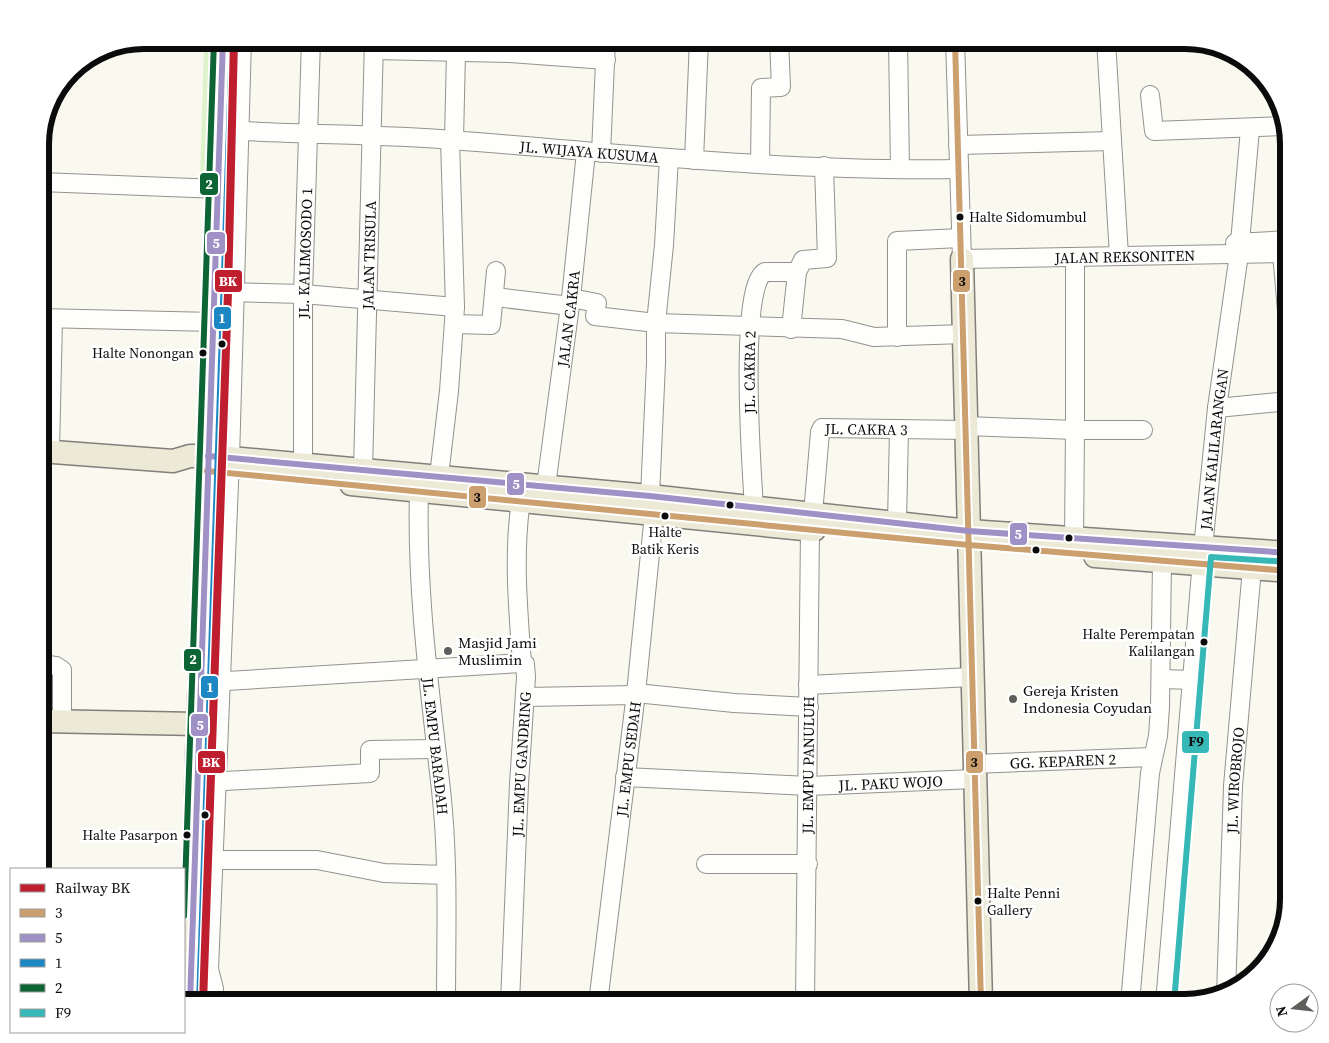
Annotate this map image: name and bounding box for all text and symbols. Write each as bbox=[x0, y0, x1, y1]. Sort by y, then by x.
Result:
street label: JL. WIJAYA KUSUMA bbox=[518, 135, 660, 168]
line badge: 2 bbox=[199, 172, 219, 196]
text: 2 bbox=[205, 174, 213, 194]
street label: JL. KALIMOSODO 1 bbox=[292, 187, 317, 319]
street label: JALAN TRISULA bbox=[357, 200, 380, 311]
place label: Halte Sidomumbul bbox=[969, 207, 1087, 227]
marker: Halte Sidomumbul bbox=[955, 212, 965, 222]
line badge: 5 bbox=[206, 231, 226, 255]
text: 5 bbox=[212, 233, 220, 253]
street label: JALAN REKSONITEN bbox=[1053, 244, 1195, 268]
line badge: BK bbox=[214, 269, 243, 293]
street label: JALAN CAKRA bbox=[551, 269, 584, 369]
line badge: 3 bbox=[952, 269, 971, 293]
text: BK bbox=[219, 271, 238, 291]
text: 3 bbox=[958, 271, 966, 291]
line badge: 1 bbox=[213, 306, 232, 330]
text: 1 bbox=[218, 308, 226, 328]
street label: JL. CAKRA 2 bbox=[738, 330, 760, 415]
unlabelled marker bbox=[217, 339, 227, 349]
place label: Halte Nonongan bbox=[92, 343, 195, 363]
marker: Halte Nonongan bbox=[198, 348, 208, 358]
street label: JALAN KALILARANGAN bbox=[1194, 367, 1233, 532]
street label: JL. CAKRA 3 bbox=[824, 418, 908, 440]
line badge: 5 bbox=[506, 472, 525, 496]
text: 5 bbox=[512, 474, 520, 494]
line badge: 3 bbox=[468, 485, 487, 509]
text: 3 bbox=[473, 487, 481, 507]
unlabelled marker bbox=[725, 500, 735, 510]
marker: Halte Batik Keris bbox=[660, 511, 670, 521]
place label: Halte Batik Keris bbox=[631, 522, 699, 559]
line badge: 5 bbox=[1009, 522, 1028, 546]
text: 5 bbox=[1014, 524, 1022, 544]
unlabelled marker bbox=[1064, 533, 1074, 543]
unlabelled marker bbox=[1031, 545, 1041, 555]
place label: Halte Perempatan Kalilangan bbox=[1082, 624, 1196, 661]
place label: Masjid Jami Muslimin bbox=[458, 632, 537, 670]
marker: Halte Perempatan Kalilangan bbox=[1199, 637, 1209, 647]
marker: Masjid Jami Muslimin bbox=[442, 645, 454, 657]
line badge: 2 bbox=[183, 648, 202, 672]
text: 2 bbox=[189, 649, 197, 669]
line badge: 1 bbox=[200, 675, 219, 699]
street label: JL. EMPU BARADAH bbox=[418, 676, 454, 816]
text: 1 bbox=[206, 677, 214, 697]
place label: Gereja Kristen Indonesia Coyudan bbox=[1023, 680, 1152, 718]
street label: JL. EMPU GANDRING bbox=[506, 691, 536, 838]
marker: Gereja Kristen Indonesia Coyudan bbox=[1007, 693, 1019, 705]
street label: JL. EMPU PANULUH bbox=[796, 696, 819, 835]
street label: JL. EMPU SEDAH bbox=[610, 700, 645, 819]
line badge: 5 bbox=[190, 713, 209, 737]
text: 5 bbox=[196, 715, 204, 735]
street label: JL. WIROBROJO bbox=[1221, 726, 1249, 835]
line badge: F9 bbox=[1181, 730, 1210, 754]
text: F9 bbox=[1188, 731, 1204, 751]
street label: GG. KEPAREN 2 bbox=[1009, 748, 1116, 773]
line badge: BK bbox=[197, 750, 226, 774]
line badge: 3 bbox=[965, 750, 984, 774]
text: BK bbox=[202, 752, 221, 772]
text: 3 bbox=[970, 752, 978, 772]
street label: JL. PAKU WOJO bbox=[837, 770, 943, 795]
unlabelled marker bbox=[200, 810, 210, 820]
place label: Halte Pasarpon bbox=[82, 825, 179, 845]
marker: Halte Pasarpon bbox=[182, 830, 192, 840]
legend bbox=[10, 868, 185, 1033]
text: Railway BK bbox=[55, 877, 130, 898]
place label: Halte Penni Gallery bbox=[987, 883, 1060, 920]
marker: Halte Penni Gallery bbox=[973, 896, 983, 906]
text: 3 bbox=[55, 902, 63, 923]
text: 5 bbox=[55, 927, 63, 948]
text: 1 bbox=[55, 952, 63, 973]
text: 2 bbox=[55, 977, 63, 998]
north arrow bbox=[1269, 983, 1319, 1033]
text: F9 bbox=[55, 1002, 71, 1023]
text: N bbox=[1270, 1004, 1292, 1019]

